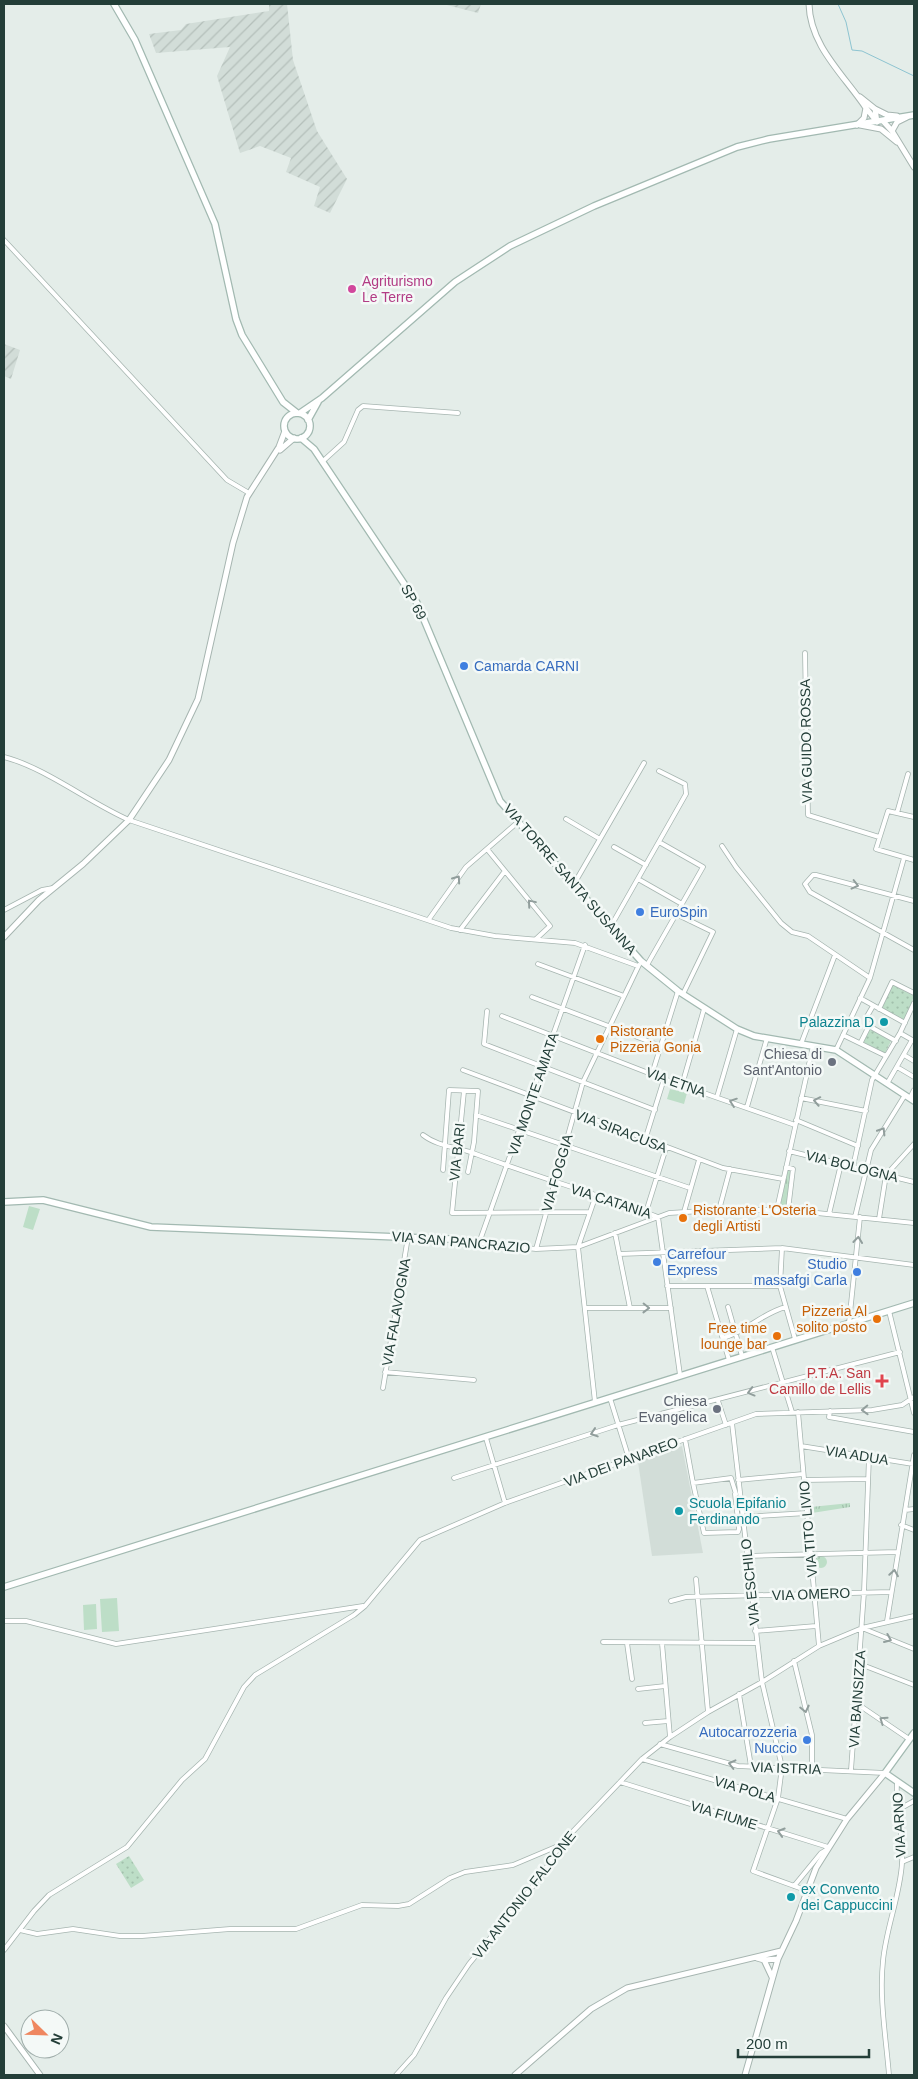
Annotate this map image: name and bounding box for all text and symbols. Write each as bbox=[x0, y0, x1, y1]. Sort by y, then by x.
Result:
place label: Agriturismo Le Terre bbox=[362, 273, 433, 305]
marker: Agriturismo Le Terre bbox=[346, 283, 358, 295]
street label: SP 69 bbox=[398, 582, 430, 623]
place label: Camarda CARNI bbox=[474, 658, 579, 674]
marker: Camarda CARNI bbox=[458, 660, 470, 672]
street label: VIA GUIDO ROSSA bbox=[797, 678, 815, 803]
street label: VIA TORRE SANTA SUSANNA bbox=[500, 800, 640, 958]
one-way arrow bbox=[451, 875, 460, 885]
one-way arrow bbox=[850, 879, 859, 890]
one-way arrow bbox=[528, 900, 537, 909]
place label: EuroSpin bbox=[650, 904, 708, 920]
marker: EuroSpin bbox=[634, 906, 646, 918]
place label: Palazzina D bbox=[799, 1014, 874, 1030]
marker: Palazzina D bbox=[878, 1016, 890, 1028]
place label: Ristorante Pizzeria Gonia bbox=[610, 1023, 701, 1055]
street label: VIA MONTE AMIATA bbox=[504, 1030, 562, 1158]
marker: Ristorante Pizzeria Gonia bbox=[594, 1033, 606, 1045]
place label: Chiesa di Sant'Antonio bbox=[743, 1046, 822, 1078]
marker: Chiesa di Sant'Antonio bbox=[826, 1056, 838, 1068]
street label: VIA ETNA bbox=[644, 1064, 709, 1101]
one-way arrow bbox=[812, 1096, 821, 1106]
one-way arrow bbox=[729, 1098, 738, 1108]
street label: VIA SIRACUSA bbox=[573, 1106, 670, 1156]
street label: VIA BARI bbox=[446, 1122, 468, 1182]
one-way arrow bbox=[876, 1127, 885, 1136]
street label: VIA FOGGIA bbox=[538, 1132, 576, 1214]
street label: VIA BOLOGNA bbox=[804, 1147, 901, 1185]
street label: VIA CATANIA bbox=[568, 1180, 654, 1222]
place label: Ristorante L'Osteria degli Artisti bbox=[693, 1202, 816, 1234]
marker: Ristorante L'Osteria degli Artisti bbox=[677, 1212, 689, 1224]
street label: VIA SAN PANCRAZIO bbox=[391, 1228, 531, 1256]
one-way arrow bbox=[852, 1236, 863, 1244]
place label: Carrefour Express bbox=[667, 1246, 726, 1278]
street label: VIA FALAVOGNA bbox=[379, 1256, 413, 1367]
marker: Carrefour Express bbox=[651, 1256, 663, 1268]
place label: Studio massafgi Carla bbox=[754, 1256, 847, 1288]
marker: Studio massafgi Carla bbox=[851, 1266, 863, 1278]
one-way arrow bbox=[642, 1303, 650, 1313]
place label: Pizzeria Al solito posto bbox=[796, 1303, 867, 1335]
marker: Pizzeria Al solito posto bbox=[871, 1313, 883, 1325]
place label: Free time lounge bar bbox=[701, 1320, 767, 1352]
marker: Free time lounge bar bbox=[771, 1330, 783, 1342]
place label: P.T.A. San Camillo de Lellis bbox=[769, 1365, 871, 1397]
marker: P.T.A. San Camillo de Lellis bbox=[875, 1374, 889, 1388]
one-way arrow bbox=[747, 1386, 756, 1397]
place label: Chiesa Evangelica bbox=[639, 1393, 707, 1425]
marker: Chiesa Evangelica bbox=[711, 1403, 723, 1415]
one-way arrow bbox=[860, 1405, 868, 1416]
one-way arrow bbox=[591, 1427, 599, 1437]
street label: VIA DEI PANAREO bbox=[562, 1434, 680, 1490]
street label: VIA ADUA bbox=[824, 1442, 890, 1468]
street label: VIA TITO LIVIO bbox=[796, 1480, 820, 1578]
place label: Scuola Epifanio Ferdinando bbox=[689, 1495, 787, 1527]
marker: Scuola Epifanio Ferdinando bbox=[673, 1505, 685, 1517]
street label: VIA ESCHILO bbox=[737, 1538, 763, 1626]
one-way arrow bbox=[889, 1569, 899, 1577]
street label: VIA OMERO bbox=[771, 1585, 851, 1603]
one-way arrow bbox=[883, 1632, 892, 1643]
street label: VIA BAINSIZZA bbox=[846, 1649, 868, 1748]
one-way arrow bbox=[799, 1704, 810, 1713]
one-way arrow bbox=[879, 1717, 889, 1726]
place label: Autocarrozzeria Nuccio bbox=[699, 1724, 797, 1756]
marker: Autocarrozzeria Nuccio bbox=[801, 1734, 813, 1746]
one-way arrow bbox=[728, 1759, 737, 1770]
street label: VIA ISTRIA bbox=[750, 1759, 822, 1777]
street label: VIA POLA bbox=[712, 1773, 778, 1806]
street label: VIA ARNO bbox=[889, 1792, 909, 1858]
street label: VIA FIUME bbox=[689, 1797, 759, 1833]
street label: VIA ANTONIO FALCONE bbox=[469, 1828, 579, 1962]
one-way arrow bbox=[778, 1828, 786, 1838]
place label: ex Convento dei Cappuccini bbox=[801, 1881, 893, 1913]
marker: ex Convento dei Cappuccini bbox=[785, 1891, 797, 1903]
north arrow bbox=[20, 2009, 70, 2059]
scale bar bbox=[738, 2026, 869, 2058]
text: N bbox=[48, 2031, 66, 2047]
text: 200 m bbox=[746, 2035, 788, 2052]

